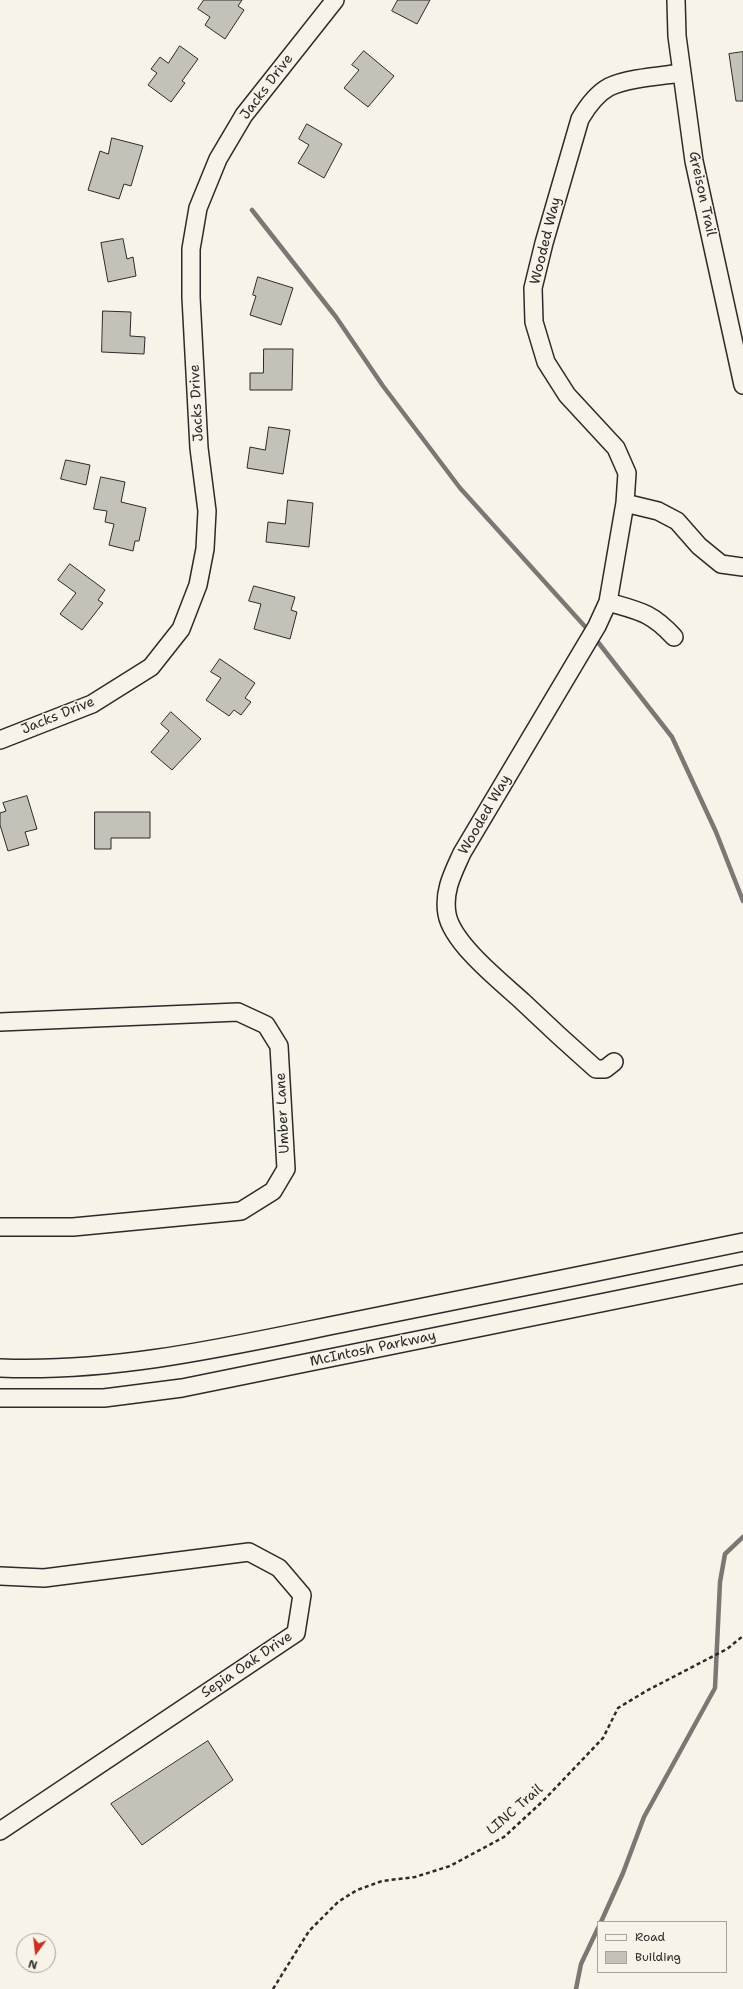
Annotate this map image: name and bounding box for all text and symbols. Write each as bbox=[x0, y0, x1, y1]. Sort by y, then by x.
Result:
street label: Jacks Drive bbox=[237, 51, 297, 123]
street label: Greison Trail bbox=[685, 150, 719, 238]
street label: Wooded Way bbox=[527, 196, 565, 286]
street label: Jacks Drive bbox=[187, 364, 207, 442]
street label: Jacks Drive bbox=[19, 694, 97, 738]
street label: Wooded Way bbox=[455, 772, 515, 858]
street label: Umber Lane bbox=[272, 1072, 294, 1154]
street label: McIntosh Parkway bbox=[308, 1327, 438, 1371]
street label: Sepia Oak Drive bbox=[198, 1628, 296, 1702]
street label: LINC Trail bbox=[483, 1781, 547, 1839]
legend bbox=[597, 1921, 727, 1973]
text: Road bbox=[635, 1929, 665, 1945]
north arrow bbox=[16, 1933, 56, 1973]
text: Building bbox=[635, 1949, 681, 1965]
text: N bbox=[27, 1956, 39, 1972]

